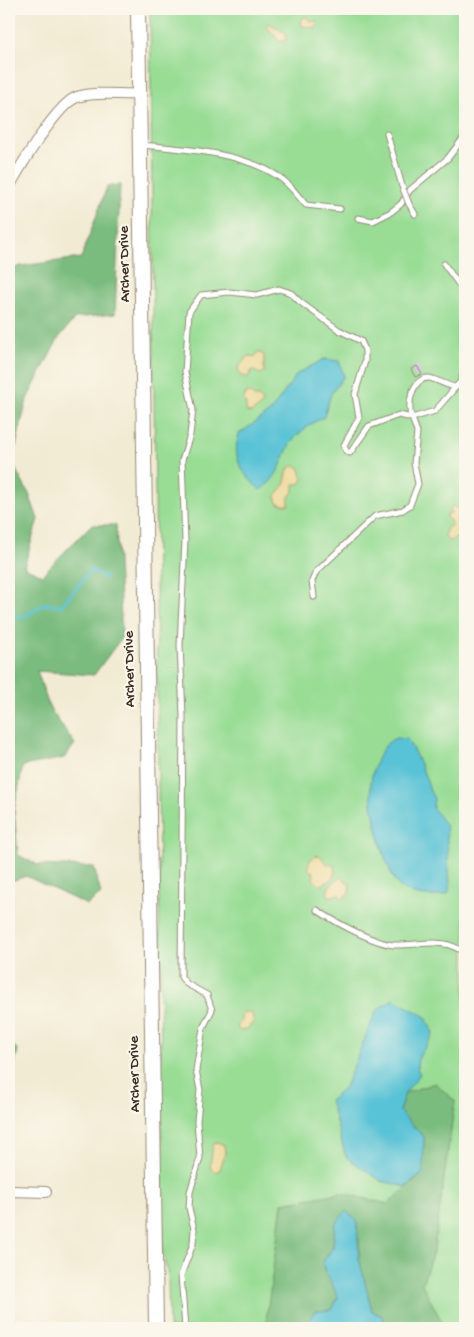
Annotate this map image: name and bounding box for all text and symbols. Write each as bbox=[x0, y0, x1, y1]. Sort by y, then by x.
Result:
street label: Archer Drive bbox=[115, 225, 135, 302]
street label: Archer Drive bbox=[120, 630, 140, 707]
street label: Archer Drive bbox=[125, 1035, 145, 1112]

